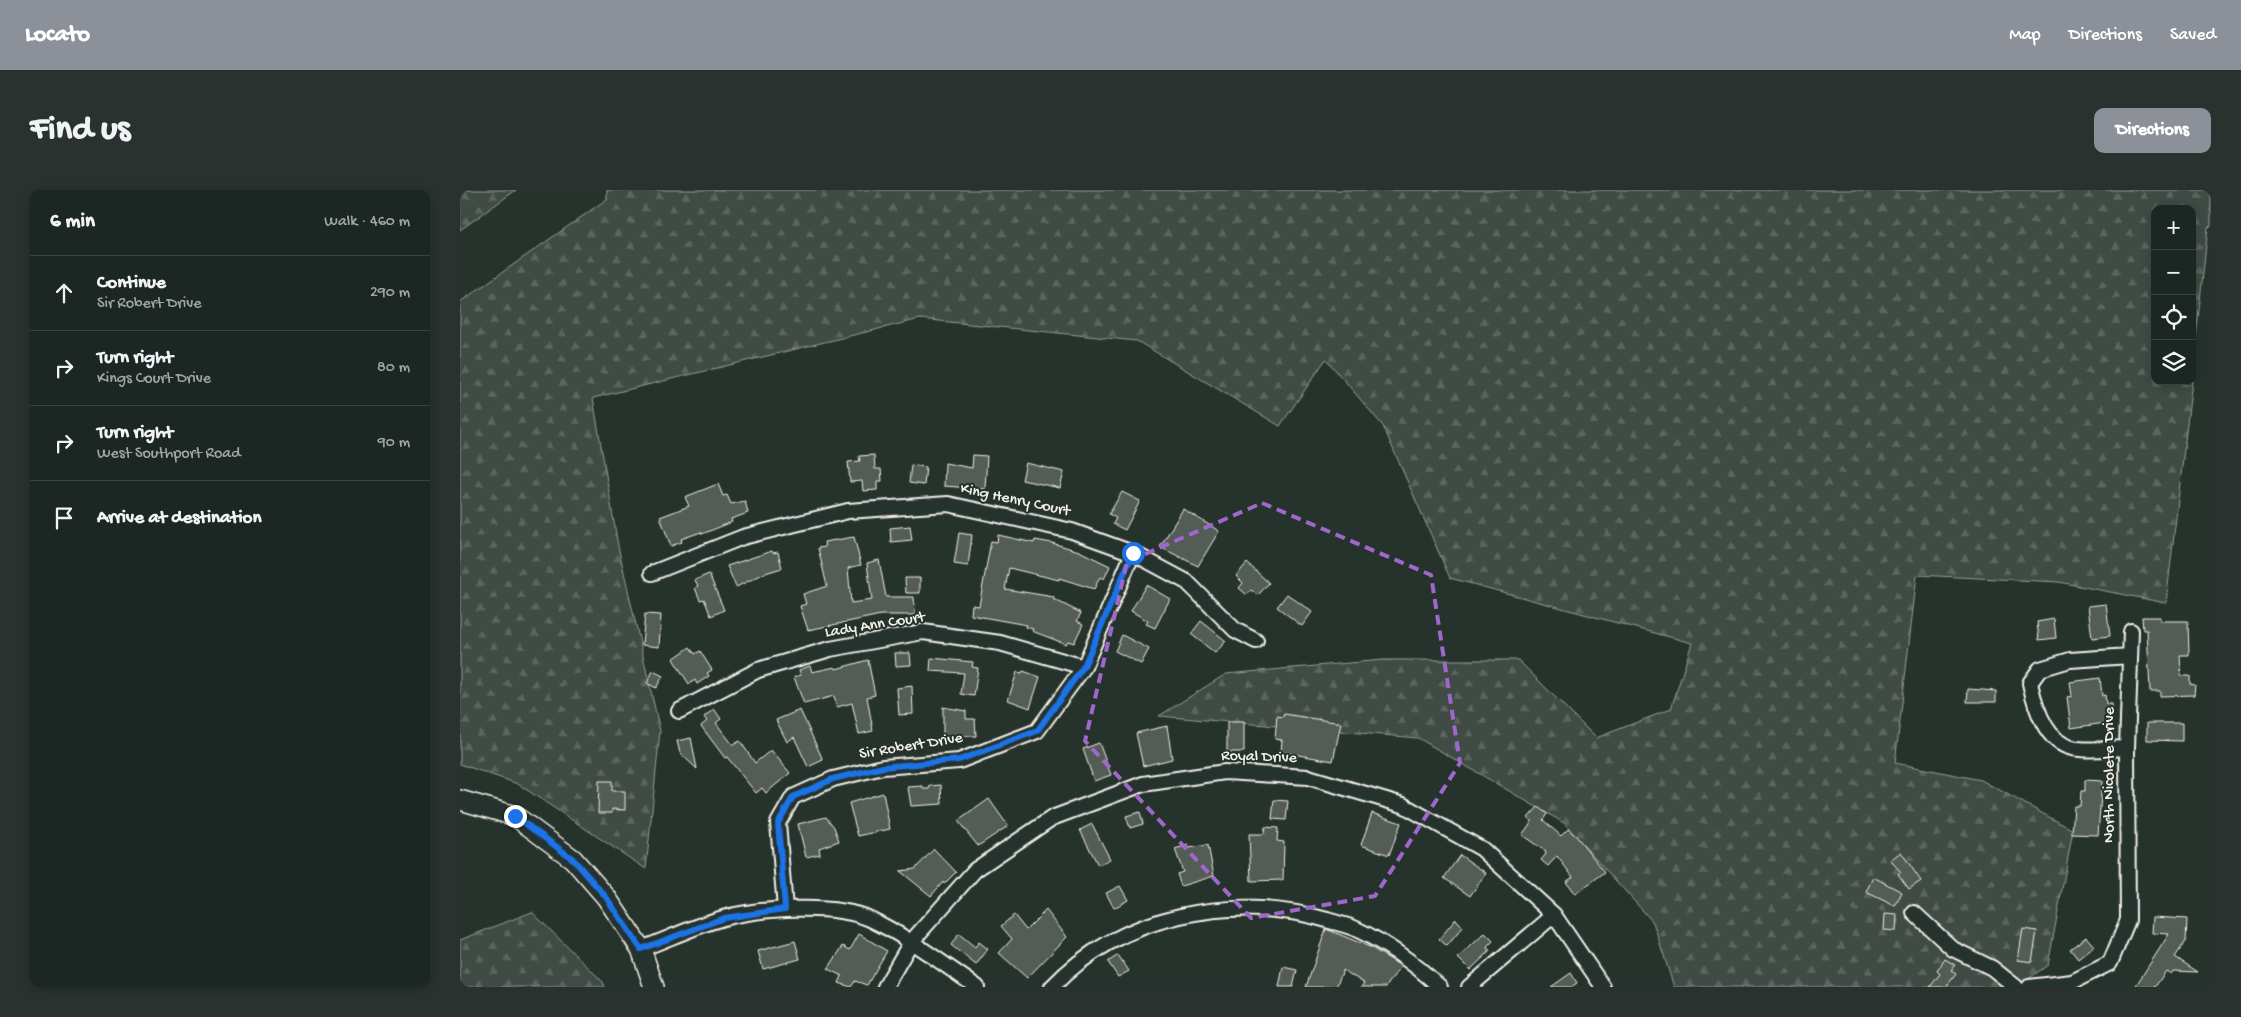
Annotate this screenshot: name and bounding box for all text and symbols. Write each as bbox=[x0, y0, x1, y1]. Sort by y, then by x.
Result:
text: Locato bbox=[25, 21, 90, 50]
text: Map bbox=[2009, 25, 2041, 46]
text: Directions bbox=[2069, 25, 2142, 46]
text: Saved bbox=[2170, 25, 2216, 46]
button: Directions bbox=[2094, 108, 2211, 153]
text: Find us bbox=[30, 110, 130, 151]
map controls bbox=[2151, 205, 2196, 385]
button: + bbox=[2151, 205, 2196, 250]
text: 6 min bbox=[50, 210, 95, 235]
text: Walk · 460 m bbox=[324, 213, 410, 232]
button: − bbox=[2151, 250, 2196, 295]
text: Continue bbox=[97, 272, 166, 295]
icon: ahead bbox=[50, 279, 78, 307]
text: 290 m bbox=[370, 284, 410, 303]
text: Sir Robert Drive bbox=[97, 295, 202, 314]
button: locate bbox=[2151, 295, 2196, 340]
button: layers bbox=[2151, 340, 2196, 385]
text: Turn right bbox=[97, 347, 173, 370]
icon: right bbox=[50, 354, 78, 382]
text: 80 m bbox=[377, 359, 410, 378]
text: Kings Court Drive bbox=[97, 370, 211, 389]
text: Turn right bbox=[97, 422, 173, 445]
icon: right bbox=[50, 429, 78, 457]
text: 90 m bbox=[378, 434, 410, 453]
text: West Southport Road bbox=[97, 445, 241, 464]
street label: King Henry Court bbox=[958, 480, 1073, 522]
icon: arrive bbox=[50, 504, 78, 532]
text: Arrive at destination bbox=[97, 507, 261, 530]
route start bbox=[1122, 542, 1145, 565]
street label: Lady Ann Court bbox=[824, 608, 928, 643]
street label: North Nicolete Drive bbox=[2101, 706, 2120, 843]
street label: Sir Robert Drive bbox=[858, 729, 965, 765]
street label: Royal Drive bbox=[1221, 747, 1298, 769]
route end bbox=[504, 805, 527, 828]

